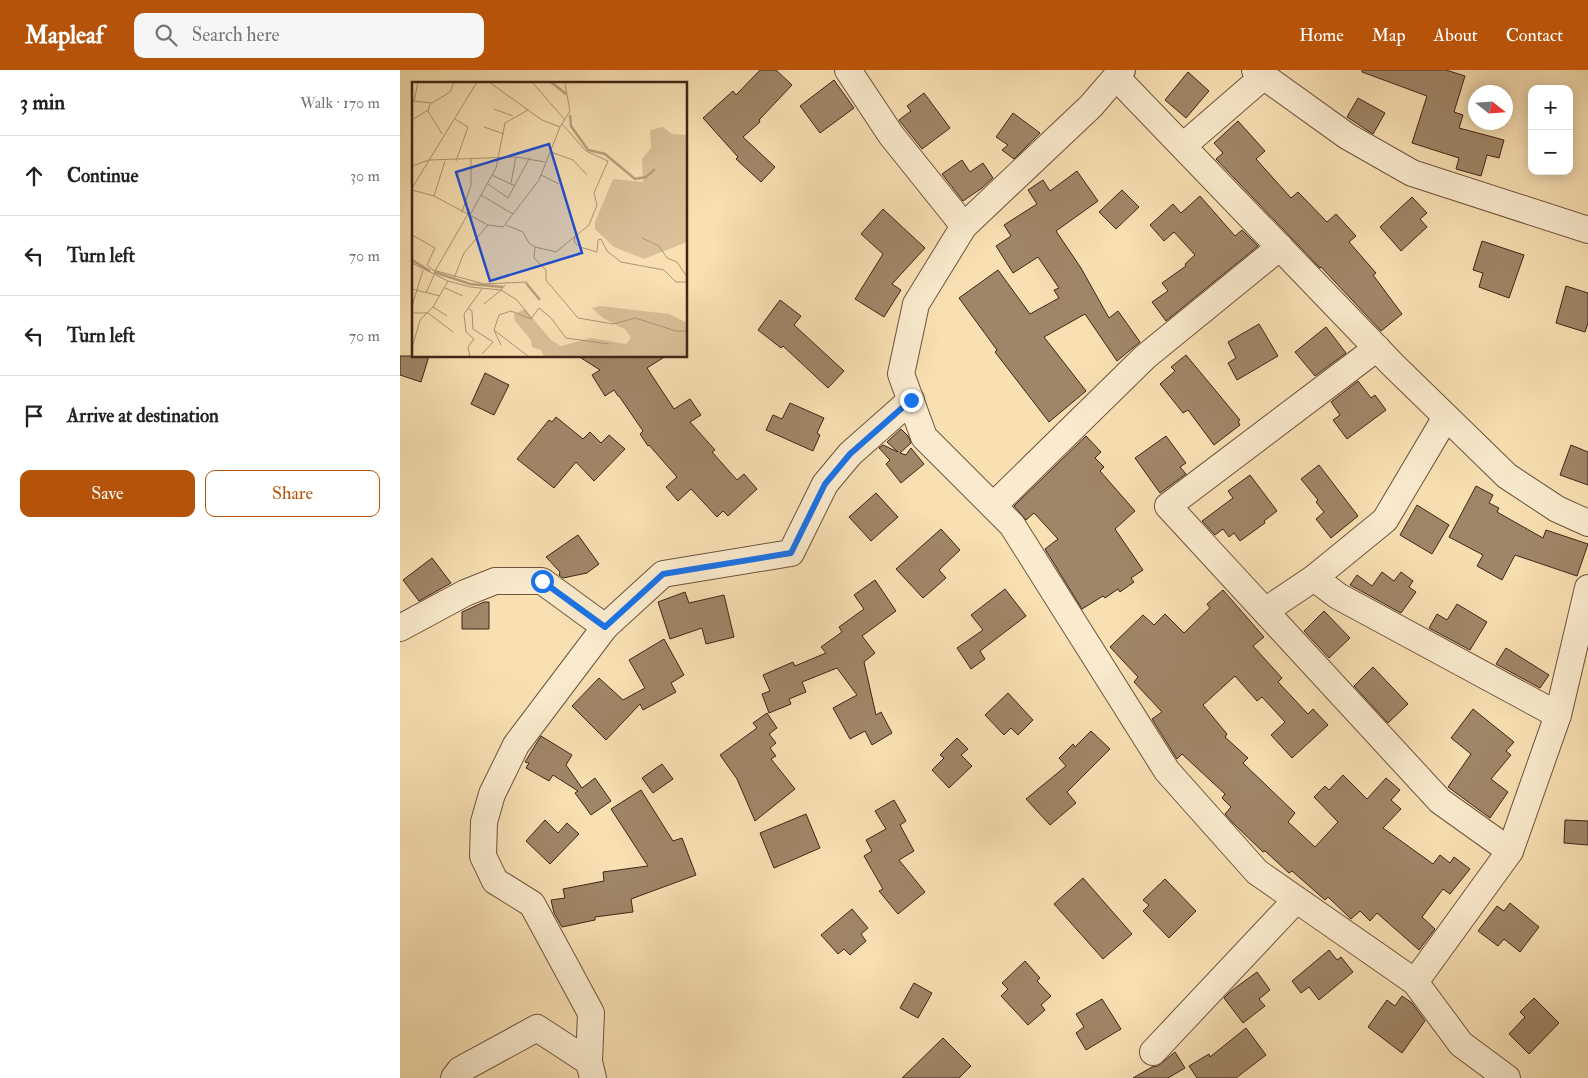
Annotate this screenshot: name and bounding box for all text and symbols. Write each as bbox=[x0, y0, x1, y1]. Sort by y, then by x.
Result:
search box bbox=[134, 13, 484, 58]
text: Mapleaf bbox=[25, 20, 104, 51]
icon: search bbox=[152, 21, 180, 49]
text: Search here bbox=[192, 23, 279, 47]
text: Home bbox=[1299, 24, 1344, 47]
text: Map bbox=[1372, 24, 1406, 47]
text: About bbox=[1434, 24, 1478, 47]
text: Contact bbox=[1506, 24, 1563, 47]
inset map bbox=[412, 82, 688, 358]
north arrow bbox=[1468, 85, 1513, 130]
map controls bbox=[1528, 85, 1573, 175]
button: + bbox=[1528, 85, 1573, 130]
text: 3 min bbox=[20, 89, 65, 116]
text: Walk · 170 m bbox=[300, 93, 380, 113]
button: − bbox=[1528, 130, 1573, 175]
icon: ahead bbox=[20, 162, 48, 190]
text: Continue bbox=[67, 164, 138, 188]
text: 30 m bbox=[350, 166, 380, 186]
icon: left bbox=[20, 242, 48, 270]
text: Turn left bbox=[67, 244, 135, 268]
text: 70 m bbox=[349, 246, 380, 266]
icon: left bbox=[20, 322, 48, 350]
text: Turn left bbox=[67, 324, 135, 348]
text: 70 m bbox=[349, 326, 380, 346]
route end bbox=[900, 389, 923, 412]
icon: arrive bbox=[20, 402, 48, 430]
text: Arrive at destination bbox=[67, 404, 219, 428]
button: Save bbox=[20, 470, 195, 517]
button: Share bbox=[205, 470, 380, 517]
route start bbox=[531, 570, 554, 593]

